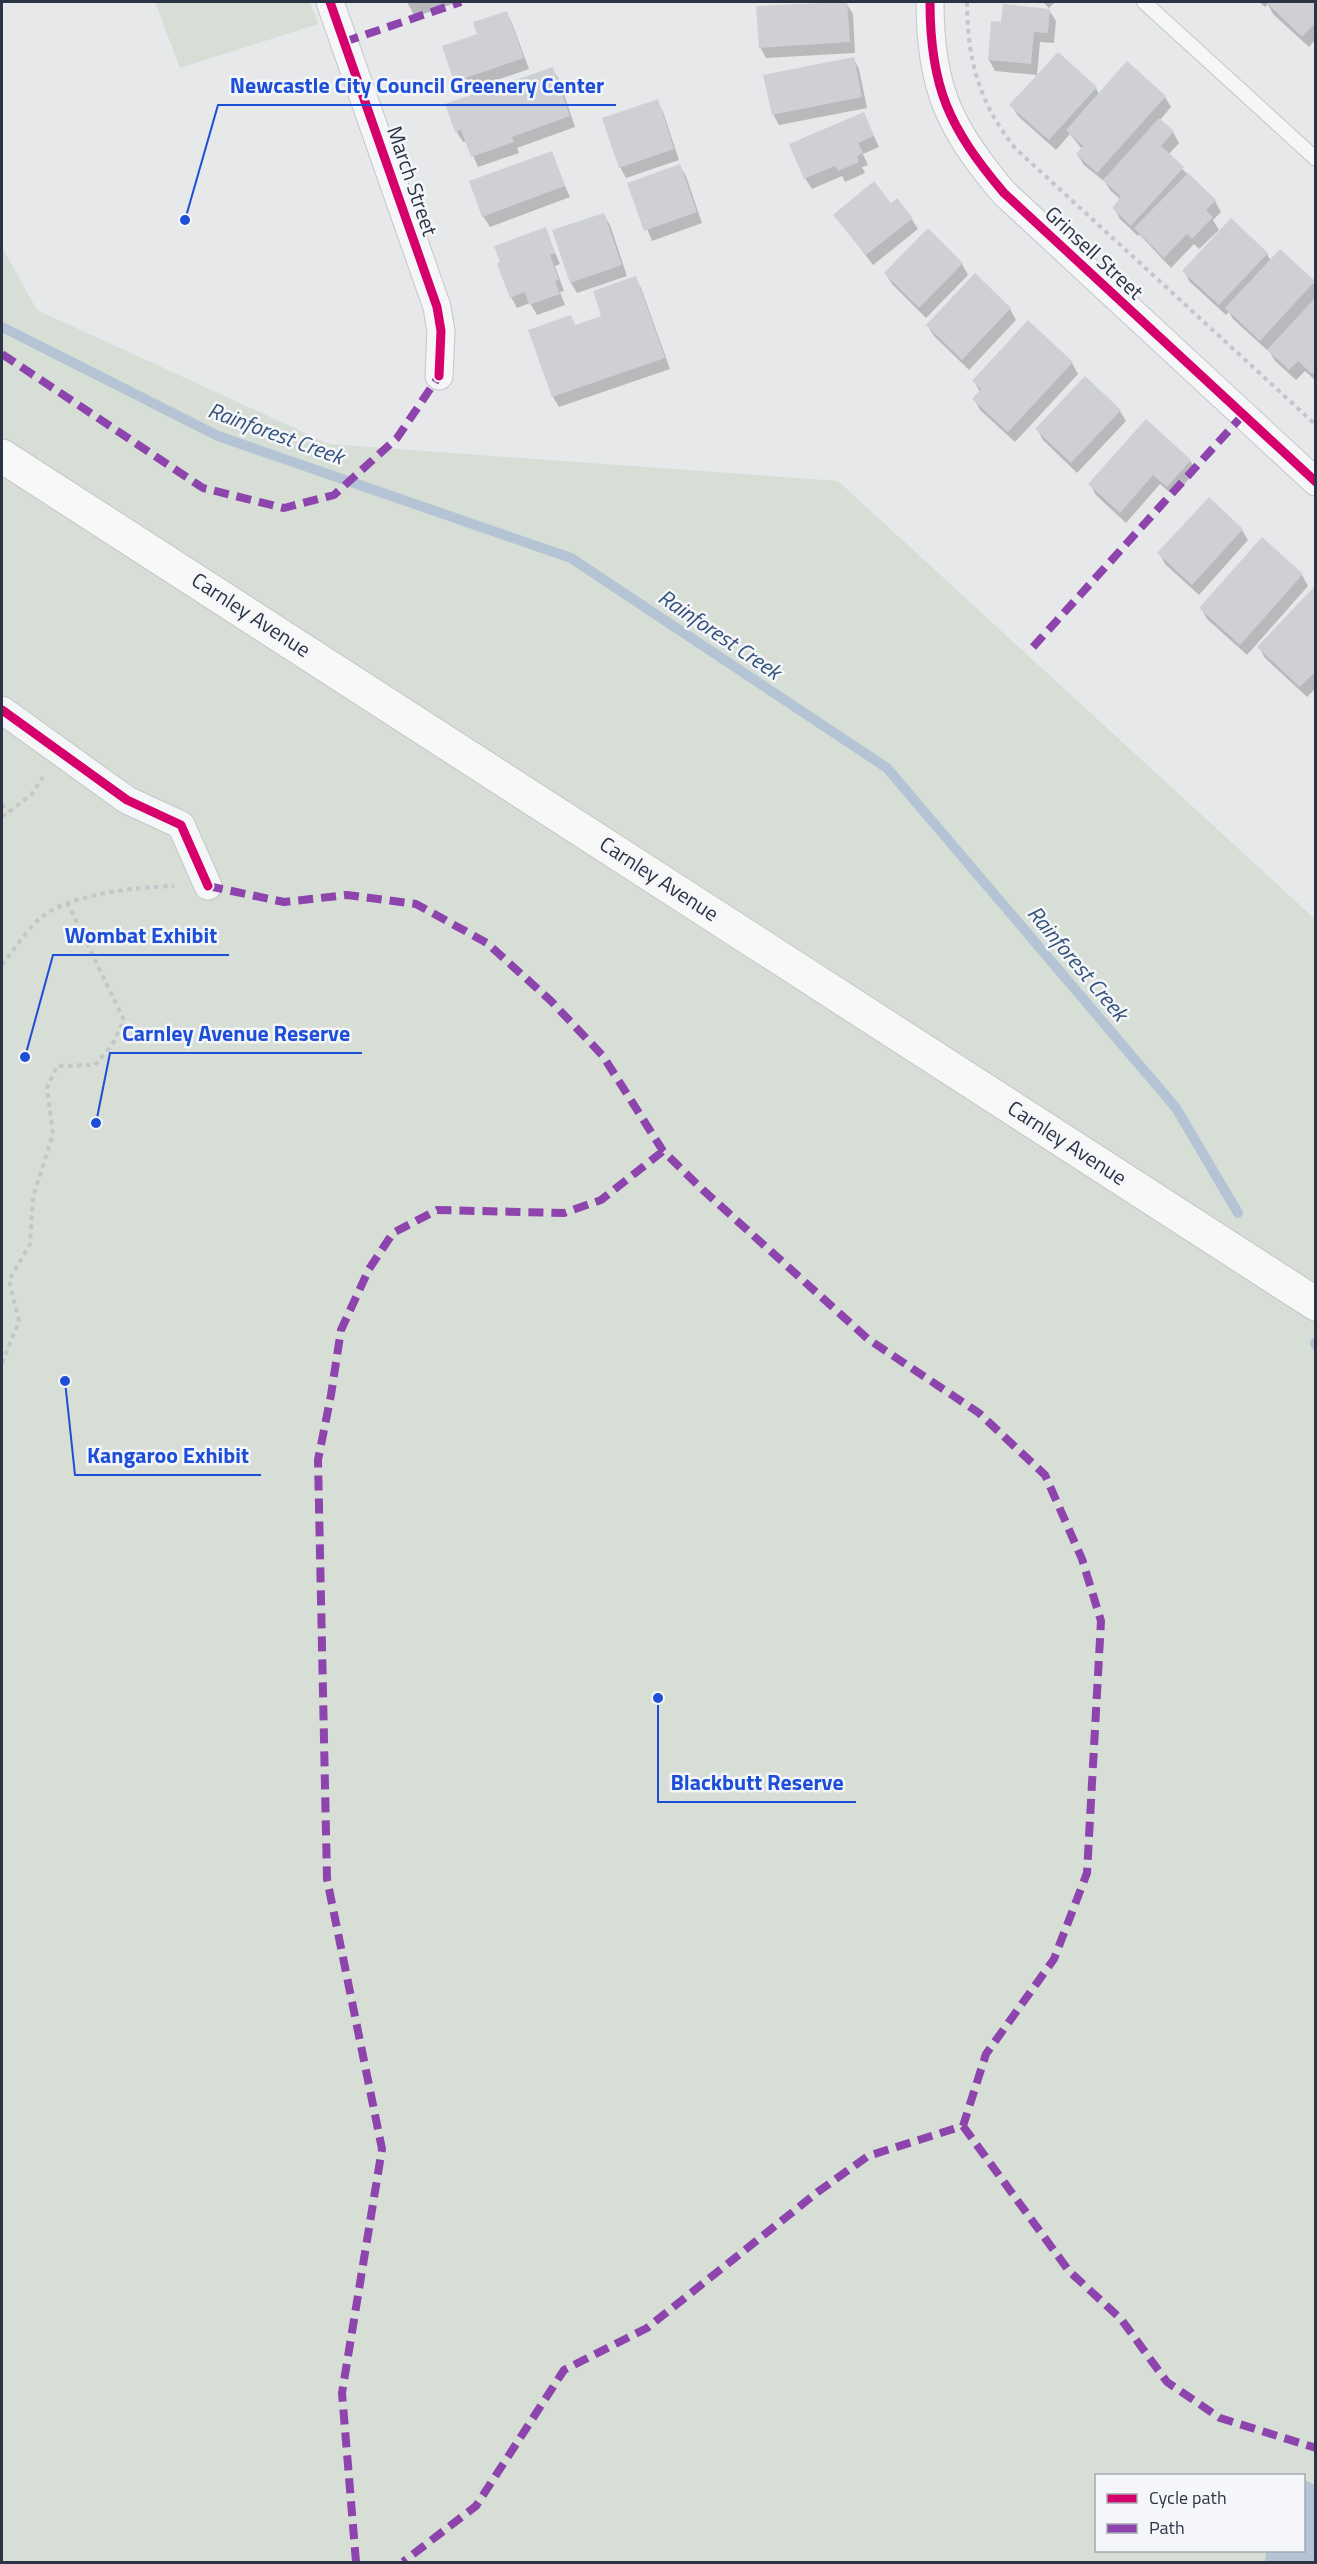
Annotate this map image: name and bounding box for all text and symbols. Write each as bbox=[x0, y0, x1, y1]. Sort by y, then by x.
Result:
callout: Newcastle City Council Greenery Center bbox=[218, 65, 616, 105]
text: Newcastle City Council Greenery Center bbox=[230, 68, 604, 102]
street label: March Street bbox=[379, 121, 447, 241]
street label: Grinsell Street bbox=[1038, 198, 1152, 307]
water label: Rainforest Creek bbox=[203, 393, 351, 474]
street label: Carnley Avenue bbox=[186, 564, 317, 665]
water label: Rainforest Creek bbox=[652, 580, 790, 689]
street label: Carnley Avenue bbox=[594, 828, 725, 929]
water label: Rainforest Creek bbox=[1019, 898, 1138, 1030]
callout: Wombat Exhibit bbox=[53, 915, 229, 955]
text: Wombat Exhibit bbox=[65, 918, 217, 952]
callout: Carnley Avenue Reserve bbox=[110, 1013, 362, 1053]
text: Carnley Avenue Reserve bbox=[122, 1016, 350, 1050]
street label: Carnley Avenue bbox=[1002, 1092, 1133, 1193]
callout: Kangaroo Exhibit bbox=[75, 1435, 261, 1475]
text: Kangaroo Exhibit bbox=[87, 1438, 249, 1472]
callout: Blackbutt Reserve bbox=[658, 1762, 856, 1802]
text: Blackbutt Reserve bbox=[670, 1765, 844, 1799]
legend bbox=[1095, 2474, 1305, 2552]
text: Cycle path bbox=[1149, 2484, 1227, 2511]
text: Path bbox=[1149, 2514, 1185, 2541]

